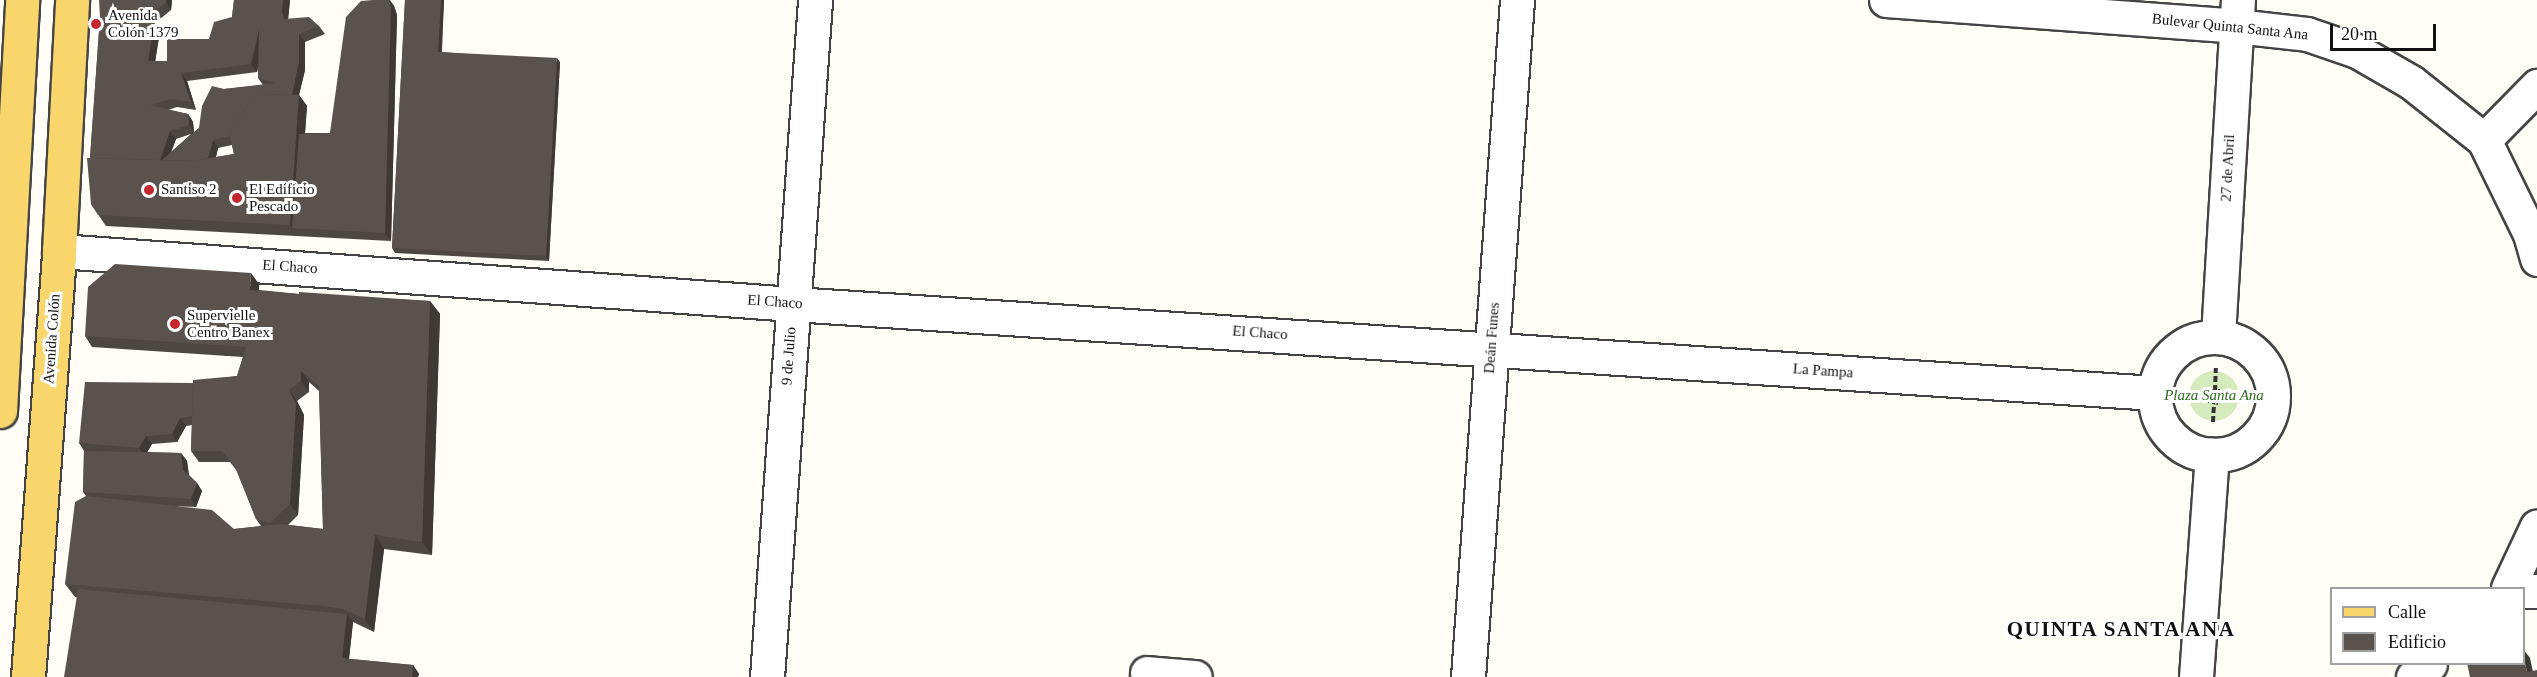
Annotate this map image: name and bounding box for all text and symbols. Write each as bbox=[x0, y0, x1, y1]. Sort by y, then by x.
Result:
place label: Avenida Colón 1379 bbox=[108, 6, 178, 41]
street label: Bulevar Quinta Santa Ana bbox=[2151, 10, 2309, 44]
scale bar bbox=[2333, 12, 2440, 50]
marker: Avenida Colón 1379 bbox=[89, 17, 103, 31]
text: 20 m bbox=[2341, 24, 2378, 44]
street label: 27 de Abril bbox=[2217, 133, 2239, 203]
place label: El Edificio Pescado bbox=[249, 180, 314, 215]
place label: Santiso 2 bbox=[161, 181, 216, 199]
marker: Santiso 2 bbox=[142, 183, 156, 197]
marker: El Edificio Pescado bbox=[230, 191, 244, 205]
street label: El Chaco bbox=[262, 256, 318, 278]
street label: El Chaco bbox=[747, 291, 803, 313]
street label: Avenida Colón bbox=[40, 293, 64, 385]
street label: Deán Funes bbox=[1481, 302, 1503, 374]
place label: Supervielle Centro Banex bbox=[187, 306, 270, 341]
marker: Supervielle Centro Banex bbox=[168, 317, 182, 331]
street label: El Chaco bbox=[1232, 322, 1288, 344]
street label: 9 de Julio bbox=[778, 326, 800, 386]
street label: La Pampa bbox=[1792, 360, 1854, 382]
park label: Plaza Santa Ana bbox=[2164, 387, 2264, 405]
legend bbox=[2330, 587, 2525, 665]
text: Calle bbox=[2388, 602, 2426, 622]
district label: QUINTA SANTA ANA bbox=[2005, 616, 2237, 642]
text: Edificio bbox=[2388, 632, 2446, 652]

